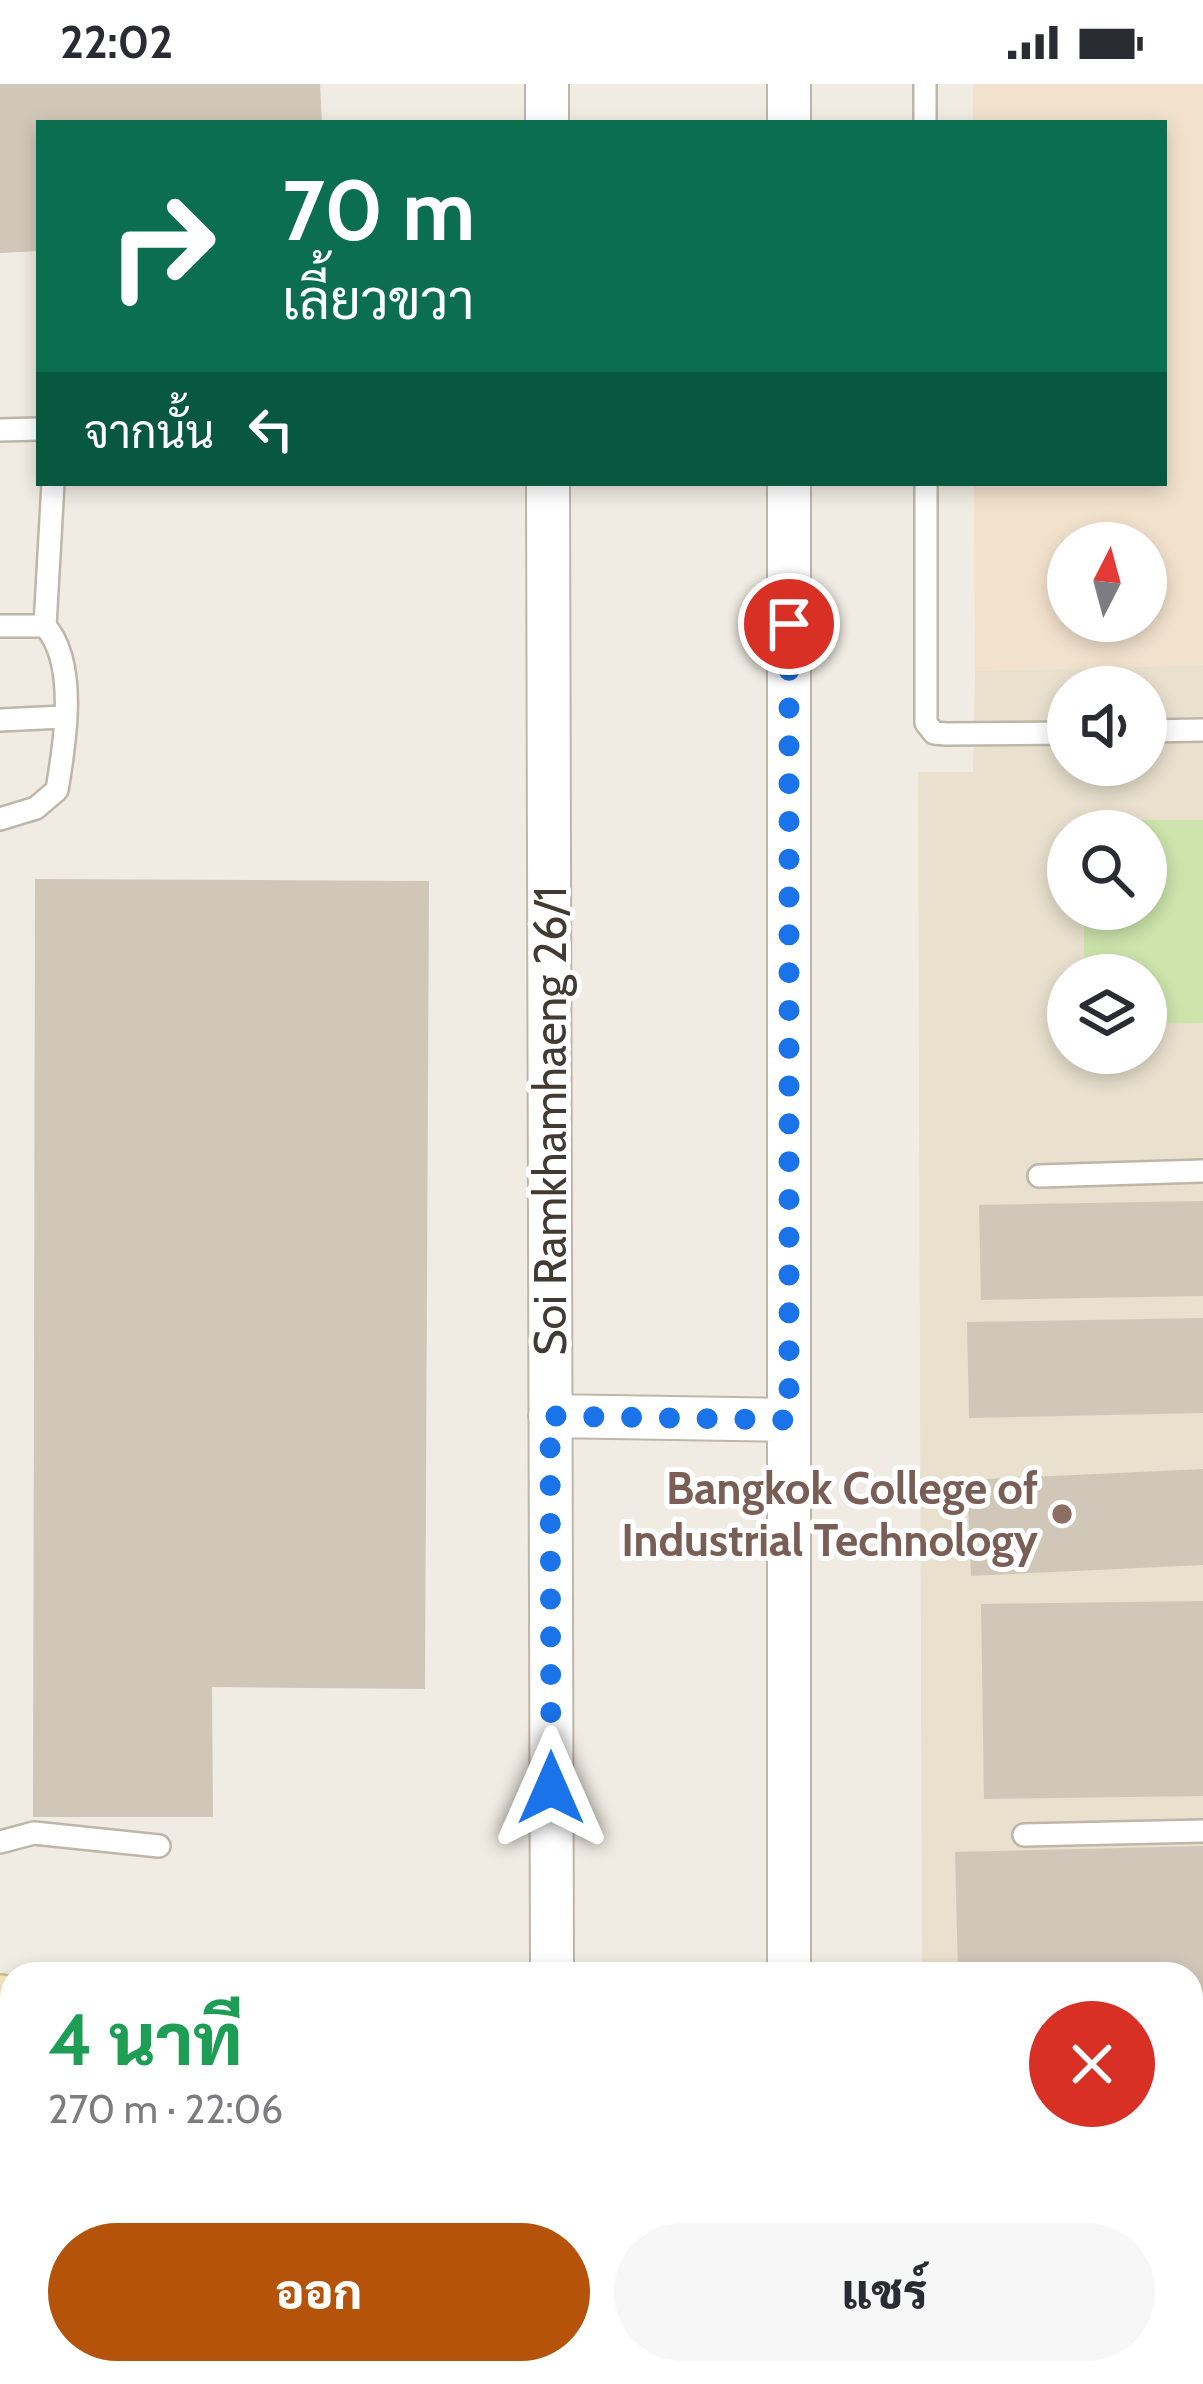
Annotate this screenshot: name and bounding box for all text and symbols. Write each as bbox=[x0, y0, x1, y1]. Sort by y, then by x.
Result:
text: 22:02 bbox=[60, 15, 173, 69]
text: 70 m bbox=[282, 159, 475, 261]
icon: right bbox=[84, 168, 240, 324]
text: เลี้ยวขวา bbox=[282, 267, 475, 333]
icon: left bbox=[238, 396, 304, 462]
text: จากนั้น bbox=[84, 405, 214, 459]
north arrow bbox=[1047, 522, 1167, 642]
map controls bbox=[1047, 522, 1167, 1074]
pin bbox=[738, 573, 840, 675]
icon: arrive bbox=[756, 591, 822, 657]
button: sound bbox=[1047, 666, 1167, 786]
button: search bbox=[1047, 810, 1167, 930]
street label: Soi Ramkhamhaeng 26/1 bbox=[523, 886, 577, 1356]
button: layers bbox=[1047, 954, 1167, 1074]
place label: Bangkok College of Industrial Technology bbox=[621, 1461, 1039, 1567]
marker: Bangkok College of Industrial Technology bbox=[1049, 1501, 1075, 1527]
position arrow bbox=[488, 1725, 614, 1851]
text: 4 นาที bbox=[48, 1996, 243, 2083]
button: close bbox=[1029, 2001, 1155, 2127]
text: 270 m · 22:06 bbox=[48, 2085, 283, 2133]
button: ออก bbox=[48, 2223, 590, 2361]
button: แชร์ bbox=[614, 2223, 1155, 2361]

